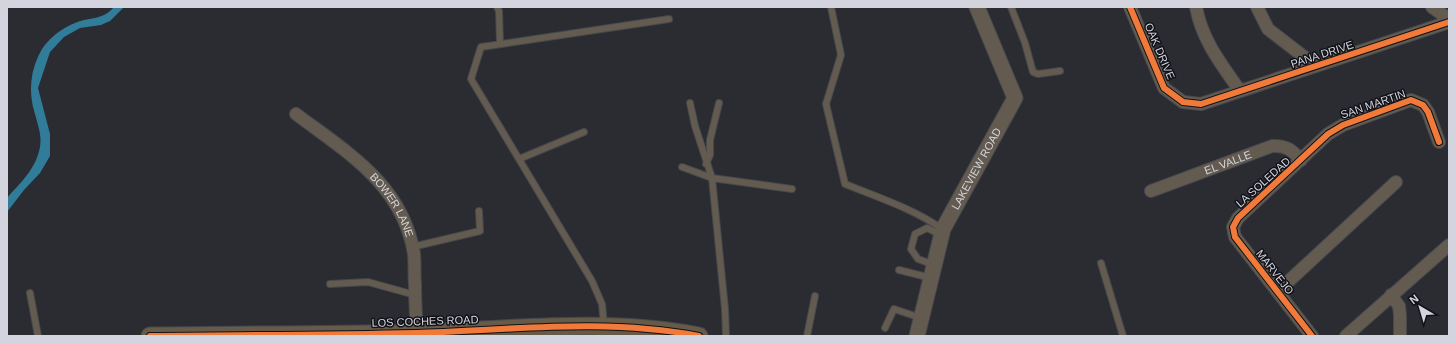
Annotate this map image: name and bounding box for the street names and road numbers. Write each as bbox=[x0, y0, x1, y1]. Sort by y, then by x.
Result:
street label: OAK DRIVE bbox=[1143, 21, 1177, 81]
street label: PANA DRIVE bbox=[1289, 38, 1355, 70]
street label: SAN MARTIN bbox=[1339, 87, 1407, 121]
street label: LAKEVIEW ROAD bbox=[949, 126, 1003, 211]
street label: EL VALLE bbox=[1203, 148, 1253, 177]
street label: LA SOLEDAD bbox=[1234, 155, 1292, 209]
street label: BOWER LANE bbox=[368, 170, 416, 238]
street label: MARVEJO bbox=[1254, 247, 1296, 297]
street label: LOS COCHES ROAD bbox=[371, 313, 479, 329]

